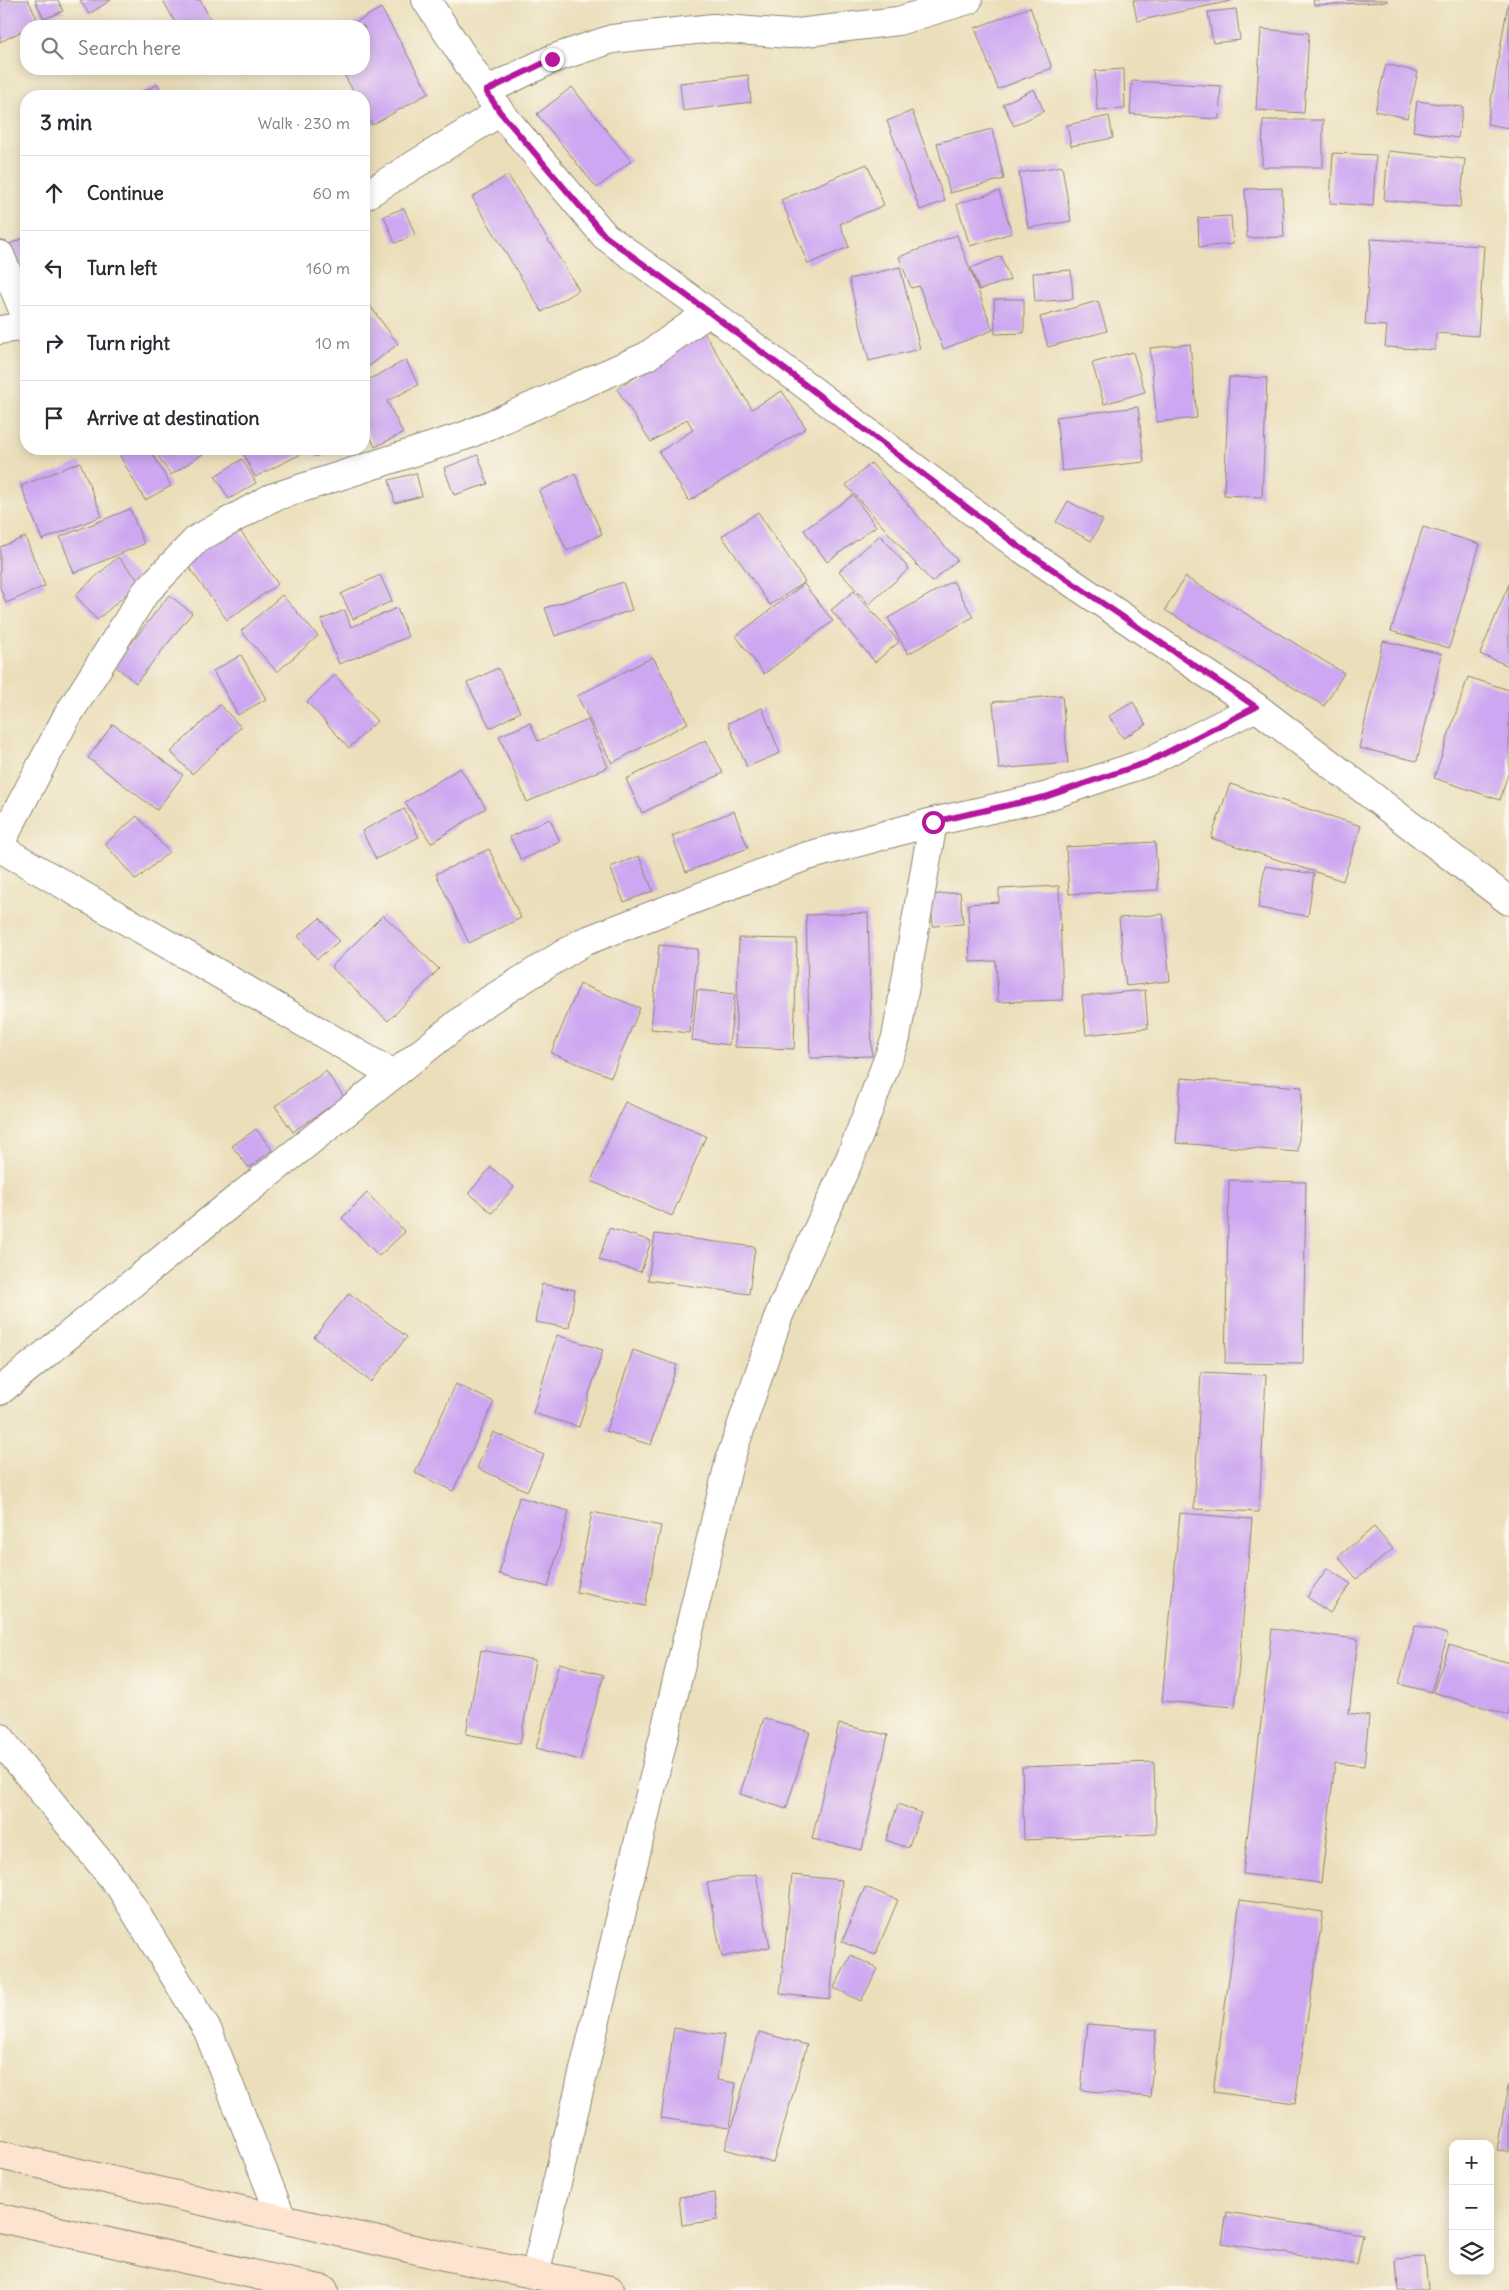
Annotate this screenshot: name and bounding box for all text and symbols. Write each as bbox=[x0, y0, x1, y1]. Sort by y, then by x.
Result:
search box bbox=[20, 20, 370, 75]
icon: search bbox=[38, 34, 66, 62]
text: Search here bbox=[78, 36, 181, 60]
route end bbox=[541, 48, 564, 71]
text: 3 min bbox=[40, 109, 92, 136]
text: Walk · 230 m bbox=[258, 113, 350, 133]
icon: ahead bbox=[40, 179, 68, 207]
text: Continue bbox=[87, 181, 164, 205]
text: 60 m bbox=[312, 183, 350, 203]
icon: left bbox=[40, 254, 68, 282]
text: Turn left bbox=[87, 256, 157, 280]
text: 160 m bbox=[306, 258, 350, 278]
icon: right bbox=[40, 329, 68, 357]
text: Turn right bbox=[87, 331, 170, 355]
text: 10 m bbox=[315, 333, 350, 353]
icon: arrive bbox=[40, 404, 68, 432]
text: Arrive at destination bbox=[87, 406, 260, 430]
route start bbox=[922, 811, 945, 834]
map controls bbox=[1449, 2140, 1494, 2275]
button: + bbox=[1449, 2140, 1494, 2185]
button: − bbox=[1449, 2185, 1494, 2230]
button: layers bbox=[1449, 2230, 1494, 2275]

